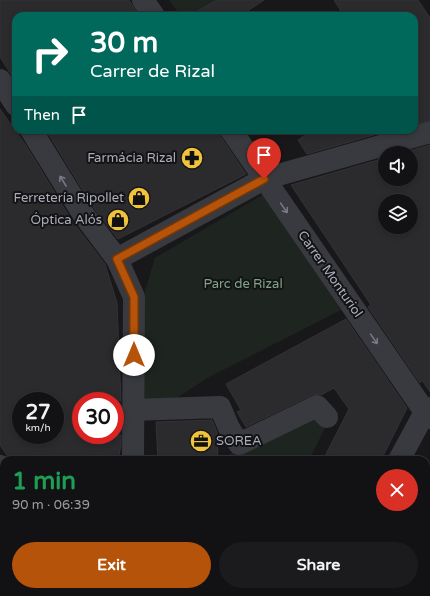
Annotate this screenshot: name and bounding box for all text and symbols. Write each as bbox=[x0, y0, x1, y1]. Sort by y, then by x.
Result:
text: 30 m bbox=[90, 26, 158, 60]
icon: right bbox=[24, 28, 76, 80]
text: Carrer de Rizal bbox=[90, 60, 215, 82]
icon: arrive bbox=[68, 104, 90, 126]
text: Then bbox=[24, 106, 60, 124]
pin bbox=[247, 138, 281, 179]
icon: arrive bbox=[253, 144, 275, 166]
pharmacy icon: Farmácia Rizal bbox=[179, 145, 205, 171]
map controls bbox=[378, 146, 418, 234]
button: sound bbox=[378, 146, 418, 186]
place label: Farmácia Rizal bbox=[87, 150, 176, 166]
one-way arrow bbox=[58, 175, 66, 187]
shop icon: Ferretería Ripollet bbox=[126, 185, 152, 211]
place label: Ferretería Ripollet bbox=[14, 190, 124, 206]
button: layers bbox=[378, 194, 418, 234]
one-way arrow bbox=[280, 203, 288, 214]
shop icon: Óptica Alós bbox=[105, 207, 131, 233]
place label: Óptica Alós bbox=[31, 212, 102, 228]
street label: Carrer Monturiol bbox=[294, 228, 366, 320]
park label: Parc de Rizal bbox=[203, 276, 283, 292]
one-way arrow bbox=[370, 333, 378, 344]
position arrow bbox=[113, 334, 155, 376]
speed limit sign: 30 bbox=[72, 392, 124, 444]
text: 27 bbox=[25, 401, 51, 425]
text: km/h bbox=[25, 422, 51, 434]
office icon: SOREA bbox=[188, 428, 214, 454]
place label: SOREA bbox=[216, 433, 262, 449]
text: 1 min bbox=[12, 467, 76, 496]
button: close bbox=[376, 469, 418, 511]
text: 90 m · 06:39 bbox=[12, 497, 90, 513]
button: Exit bbox=[12, 542, 211, 588]
button: Share bbox=[219, 542, 418, 588]

